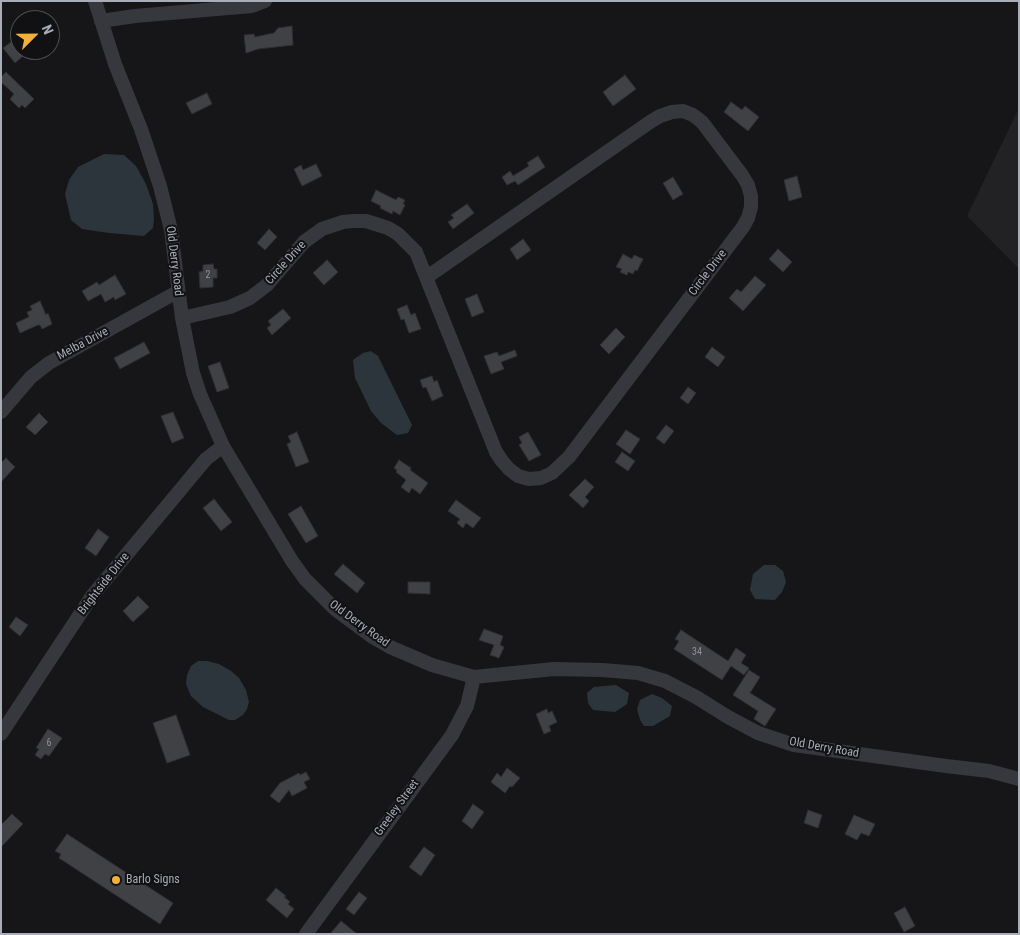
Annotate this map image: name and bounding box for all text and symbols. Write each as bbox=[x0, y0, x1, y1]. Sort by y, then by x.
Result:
north arrow bbox=[10, 10, 60, 60]
text: N bbox=[39, 22, 57, 37]
street label: Old Derry Road bbox=[163, 225, 185, 297]
street label: Circle Drive bbox=[263, 238, 309, 288]
street label: Circle Drive bbox=[686, 247, 730, 299]
house number: 2 bbox=[206, 269, 210, 281]
street label: Melba Drive bbox=[55, 325, 111, 363]
street label: Brightside Drive bbox=[75, 550, 133, 618]
street label: Old Derry Road bbox=[326, 597, 392, 651]
house number: 34 bbox=[692, 646, 702, 658]
street label: Old Derry Road bbox=[788, 735, 860, 761]
house number: 6 bbox=[47, 737, 51, 749]
street label: Greeley Street bbox=[372, 777, 422, 839]
place label: Barlo Signs bbox=[126, 873, 180, 887]
marker: Barlo Signs bbox=[110, 874, 122, 886]

